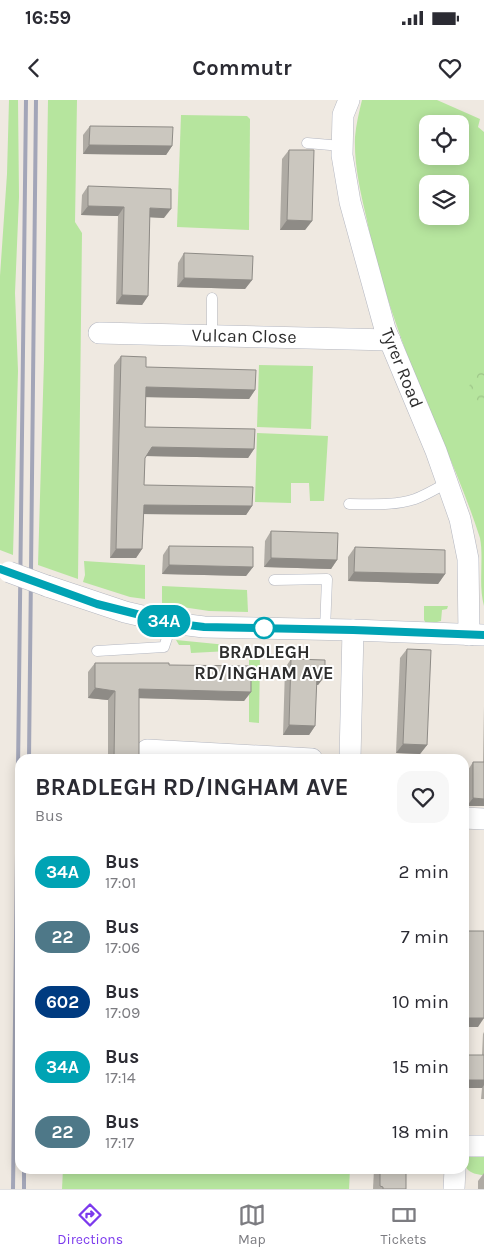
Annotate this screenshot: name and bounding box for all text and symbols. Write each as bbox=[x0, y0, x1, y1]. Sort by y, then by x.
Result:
text: 16:59 bbox=[25, 7, 71, 29]
icon: back bbox=[20, 54, 48, 82]
icon: heart bbox=[436, 54, 464, 82]
text: Commutr bbox=[192, 55, 292, 81]
map controls bbox=[419, 115, 469, 225]
button: locate bbox=[419, 115, 469, 165]
button: layers bbox=[419, 175, 469, 225]
street label: Vulcan Close bbox=[191, 324, 297, 348]
street label: Tyrer Road bbox=[376, 325, 428, 411]
line badge: 34A bbox=[135, 605, 193, 637]
text: 34A bbox=[147, 610, 181, 632]
marker: BRADLEGH RD/INGHAM AVE bbox=[253, 617, 275, 639]
place label: BRADLEGH RD/INGHAM AVE bbox=[194, 641, 334, 684]
button: heart bbox=[397, 771, 449, 823]
text: BRADLEGH RD/INGHAM AVE bbox=[35, 773, 348, 801]
text: Bus bbox=[35, 806, 63, 825]
text: Bus bbox=[105, 851, 139, 873]
text: 34A bbox=[46, 861, 79, 883]
text: 2 min bbox=[399, 861, 449, 883]
text: 17:01 bbox=[105, 873, 136, 892]
text: Bus bbox=[105, 916, 139, 938]
text: 22 bbox=[52, 926, 73, 948]
text: 7 min bbox=[401, 926, 449, 948]
text: 17:06 bbox=[105, 938, 140, 957]
text: Bus bbox=[105, 981, 139, 1003]
text: 602 bbox=[46, 991, 79, 1013]
text: 10 min bbox=[392, 991, 449, 1013]
text: 17:09 bbox=[105, 1003, 140, 1022]
text: Bus bbox=[105, 1046, 139, 1068]
text: 34A bbox=[46, 1056, 79, 1078]
text: 15 min bbox=[393, 1056, 449, 1078]
text: 17:14 bbox=[105, 1068, 136, 1087]
text: Bus bbox=[105, 1111, 139, 1133]
text: 22 bbox=[52, 1121, 73, 1143]
text: 18 min bbox=[392, 1121, 449, 1143]
text: 17:17 bbox=[105, 1133, 134, 1152]
tab: Directions bbox=[57, 1201, 123, 1248]
tab: Map bbox=[238, 1201, 266, 1248]
tab: Tickets bbox=[381, 1201, 427, 1248]

